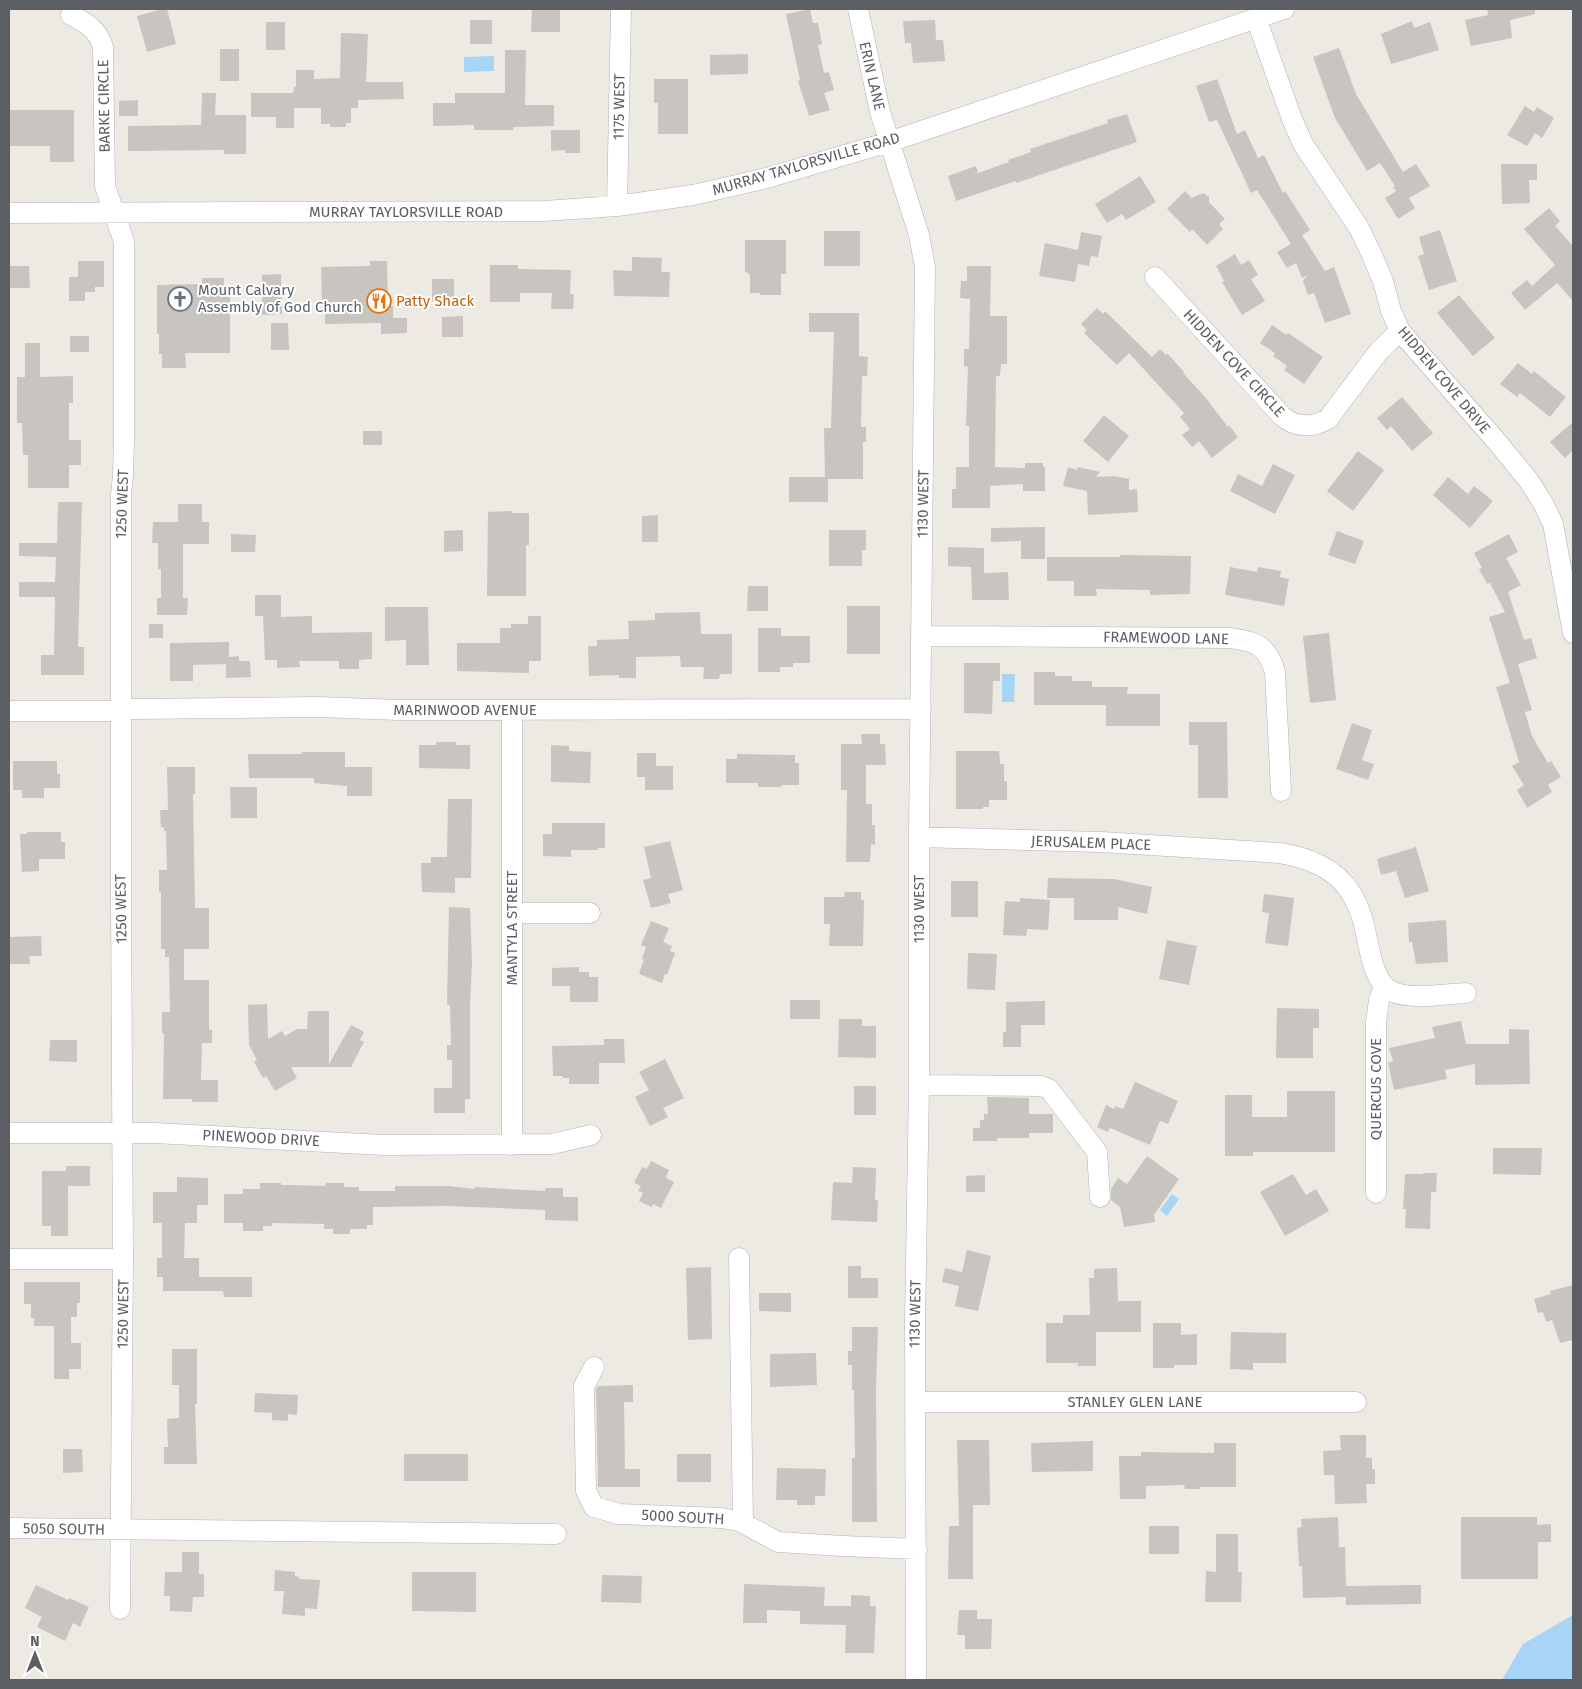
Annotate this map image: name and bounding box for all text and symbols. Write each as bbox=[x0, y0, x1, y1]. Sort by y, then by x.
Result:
street label: ERIN LANE bbox=[855, 40, 889, 112]
street label: BARKE CIRCLE bbox=[94, 59, 114, 153]
street label: 1175 WEST bbox=[609, 73, 629, 140]
street label: MURRAY TAYLORSVILLE ROAD bbox=[710, 129, 902, 199]
street label: MURRAY TAYLORSVILLE ROAD bbox=[309, 203, 503, 221]
place label: Mount Calvary Assembly of God Church bbox=[198, 281, 362, 316]
church icon: Mount Calvary Assembly of God Church bbox=[167, 286, 193, 312]
restaurant icon: Patty Shack bbox=[366, 288, 392, 314]
place label: Patty Shack bbox=[396, 292, 474, 310]
street label: HIDDEN COVE CIRCLE bbox=[1179, 305, 1289, 421]
street label: HIDDEN COVE DRIVE bbox=[1394, 323, 1494, 437]
street label: 1250 WEST bbox=[112, 469, 132, 539]
street label: 1130 WEST bbox=[913, 469, 933, 538]
street label: FRAMEWOOD LANE bbox=[1103, 628, 1229, 648]
street label: MARINWOOD AVENUE bbox=[393, 701, 537, 719]
street label: JERUSALEM PLACE bbox=[1031, 832, 1151, 854]
street label: MANTYLA STREET bbox=[503, 870, 521, 986]
street label: 1250 WEST bbox=[111, 874, 131, 944]
street label: 1130 WEST bbox=[910, 875, 928, 943]
street label: QUERCUS COVE bbox=[1367, 1038, 1385, 1140]
street label: PINEWOOD DRIVE bbox=[202, 1126, 320, 1150]
street label: 1250 WEST bbox=[113, 1279, 133, 1349]
street label: 1130 WEST bbox=[905, 1279, 925, 1348]
street label: STANLEY GLEN LANE bbox=[1068, 1393, 1202, 1411]
street label: 5000 SOUTH bbox=[641, 1506, 725, 1528]
street label: 5050 SOUTH bbox=[23, 1519, 105, 1539]
north arrow bbox=[10, 1629, 60, 1679]
text: N bbox=[30, 1633, 40, 1650]

